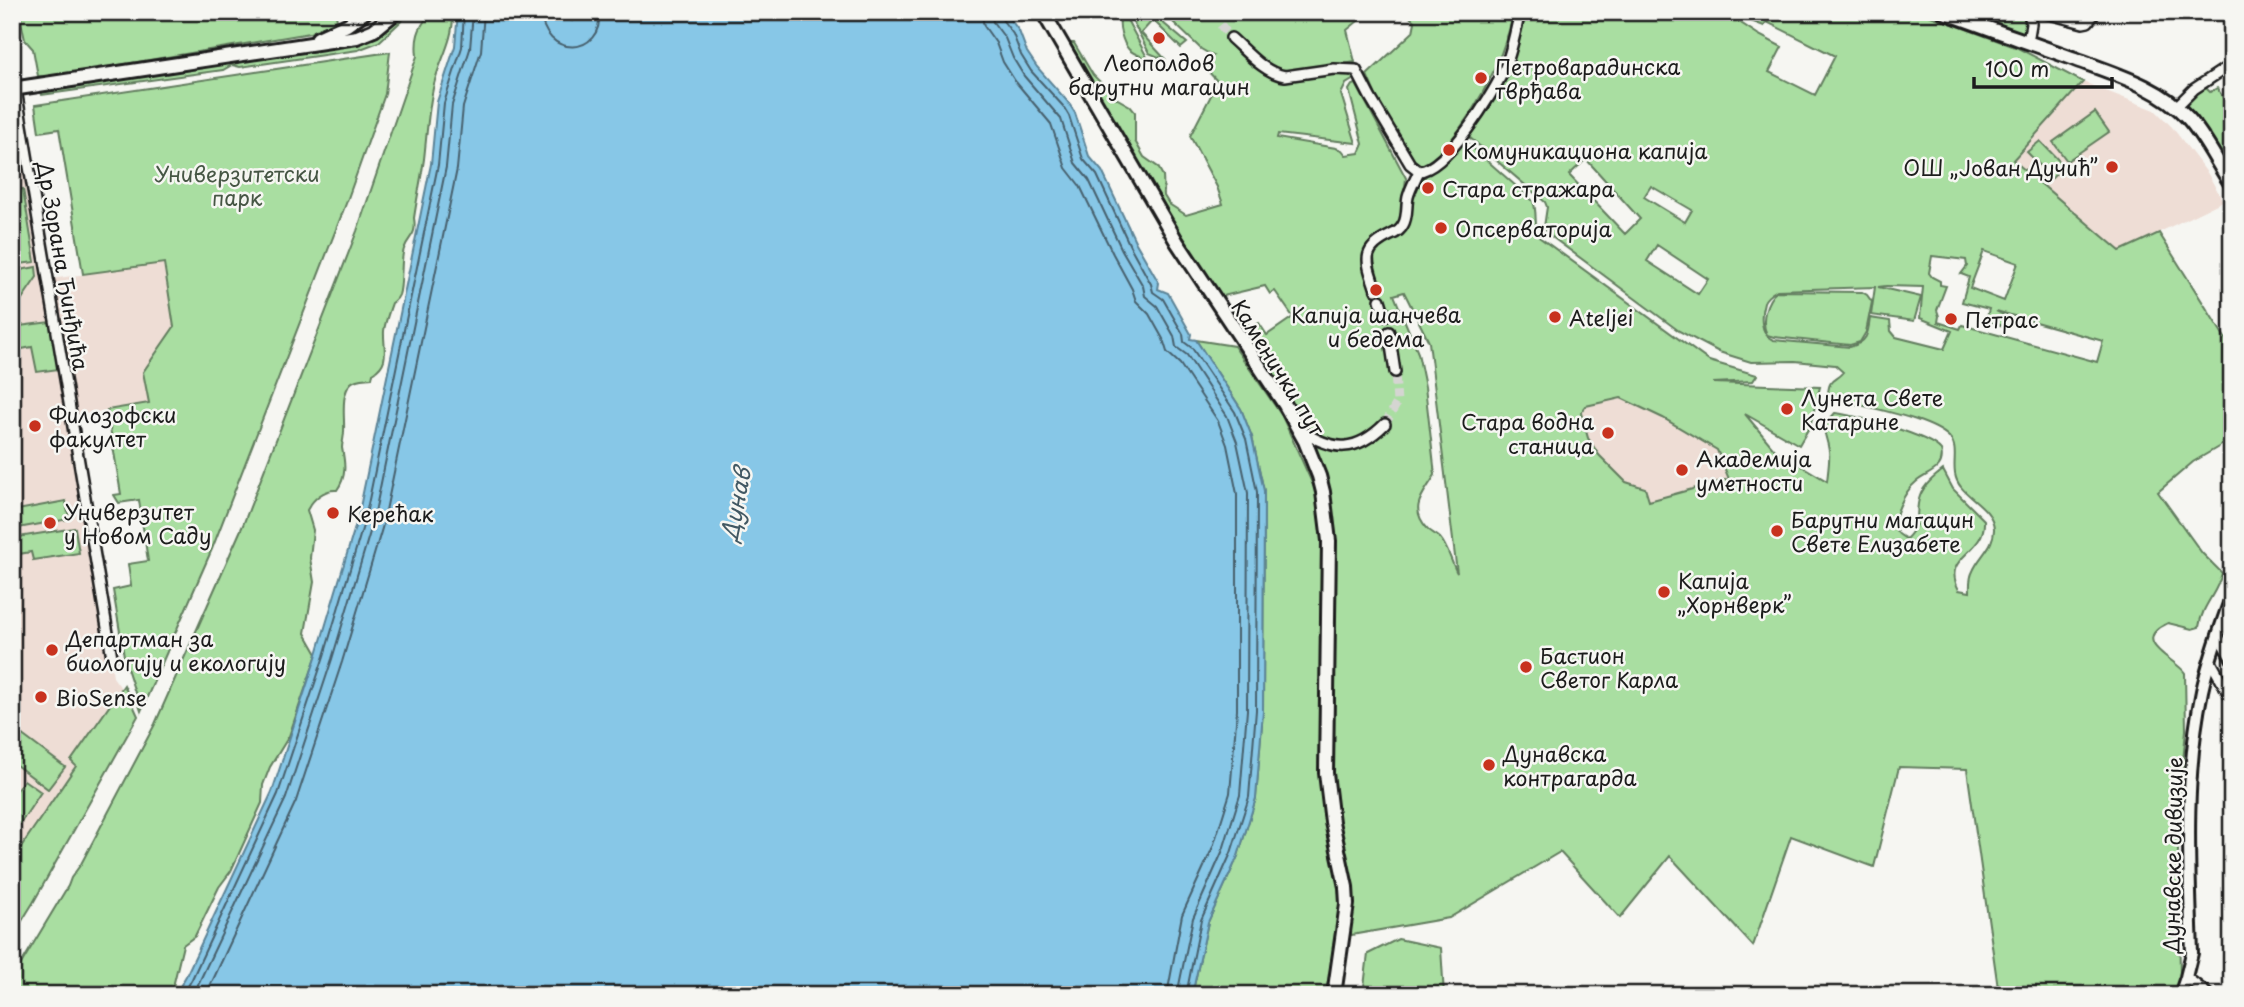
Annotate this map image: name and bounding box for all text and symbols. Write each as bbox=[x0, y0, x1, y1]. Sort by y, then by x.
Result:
marker: Леополдов барутни магацин bbox=[1151, 30, 1167, 46]
place label: Леополдов барутни магацин bbox=[1068, 46, 1250, 102]
scale bar bbox=[1974, 46, 2113, 90]
place label: Петроварадинска тврђава bbox=[1495, 50, 1680, 106]
text: 100 m bbox=[1985, 52, 2049, 84]
marker: Петроварадинска тврђава bbox=[1473, 70, 1489, 86]
place label: Комуникациона капија bbox=[1463, 134, 1708, 166]
marker: Комуникациона капија bbox=[1441, 142, 1457, 158]
place label: ОШ „Јован Дучић” bbox=[1903, 151, 2098, 183]
park label: Универзитетски парк bbox=[154, 157, 320, 213]
street label: Др Зорана Ђинђића bbox=[30, 158, 98, 374]
marker: ОШ „Јован Дучић” bbox=[2104, 159, 2120, 175]
place label: Стара стражара bbox=[1442, 172, 1615, 204]
marker: Стара стражара bbox=[1420, 180, 1436, 196]
place label: Опсерваторија bbox=[1455, 212, 1612, 244]
marker: Опсерваторија bbox=[1433, 220, 1449, 236]
marker: Капија шанчева и бедема bbox=[1368, 282, 1384, 298]
street label: Каменички пут bbox=[1224, 293, 1334, 442]
place label: Капија шанчева и бедема bbox=[1291, 298, 1461, 354]
place label: Ateljei bbox=[1569, 301, 1633, 333]
place label: Петрас bbox=[1965, 303, 2039, 335]
marker: Ateljei bbox=[1547, 309, 1563, 325]
marker: Петрас bbox=[1943, 311, 1959, 327]
place label: Лунета Свете Катарине bbox=[1801, 381, 1943, 437]
place label: Филозофски факултет bbox=[49, 398, 176, 454]
marker: Лунета Свете Катарине bbox=[1779, 401, 1795, 417]
place label: Стара водна станица bbox=[1461, 405, 1595, 461]
marker: Филозофски факултет bbox=[27, 418, 43, 434]
marker: Стара водна станица bbox=[1600, 425, 1616, 441]
place label: Академија уметности bbox=[1696, 442, 1812, 498]
water label: Дунав bbox=[710, 461, 760, 545]
marker: Академија уметности bbox=[1674, 462, 1690, 478]
place label: Универзитет у Новом Саду bbox=[64, 495, 211, 551]
place label: Керећак bbox=[347, 497, 433, 529]
place label: Барутни магацин Свете Елизабете bbox=[1791, 503, 1974, 559]
marker: Керећак bbox=[325, 505, 341, 521]
marker: Универзитет у Новом Саду bbox=[42, 515, 58, 531]
marker: Барутни магацин Свете Елизабете bbox=[1769, 523, 1785, 539]
place label: Капија „Хорнверк” bbox=[1678, 564, 1791, 620]
marker: Капија „Хорнверк” bbox=[1656, 584, 1672, 600]
place label: Департман за биологију и екологију bbox=[65, 622, 286, 678]
place label: Бастион Светог Карла bbox=[1540, 639, 1678, 695]
marker: Департман за биологију и екологију bbox=[44, 642, 60, 658]
marker: Бастион Светог Карла bbox=[1518, 659, 1534, 675]
place label: BioSense bbox=[55, 681, 147, 713]
marker: BioSense bbox=[33, 689, 49, 705]
place label: Дунавска контрагарда bbox=[1502, 737, 1637, 793]
marker: Дунавска контрагарда bbox=[1481, 757, 1497, 773]
street label: Дунавске дивизије bbox=[2154, 757, 2190, 954]

